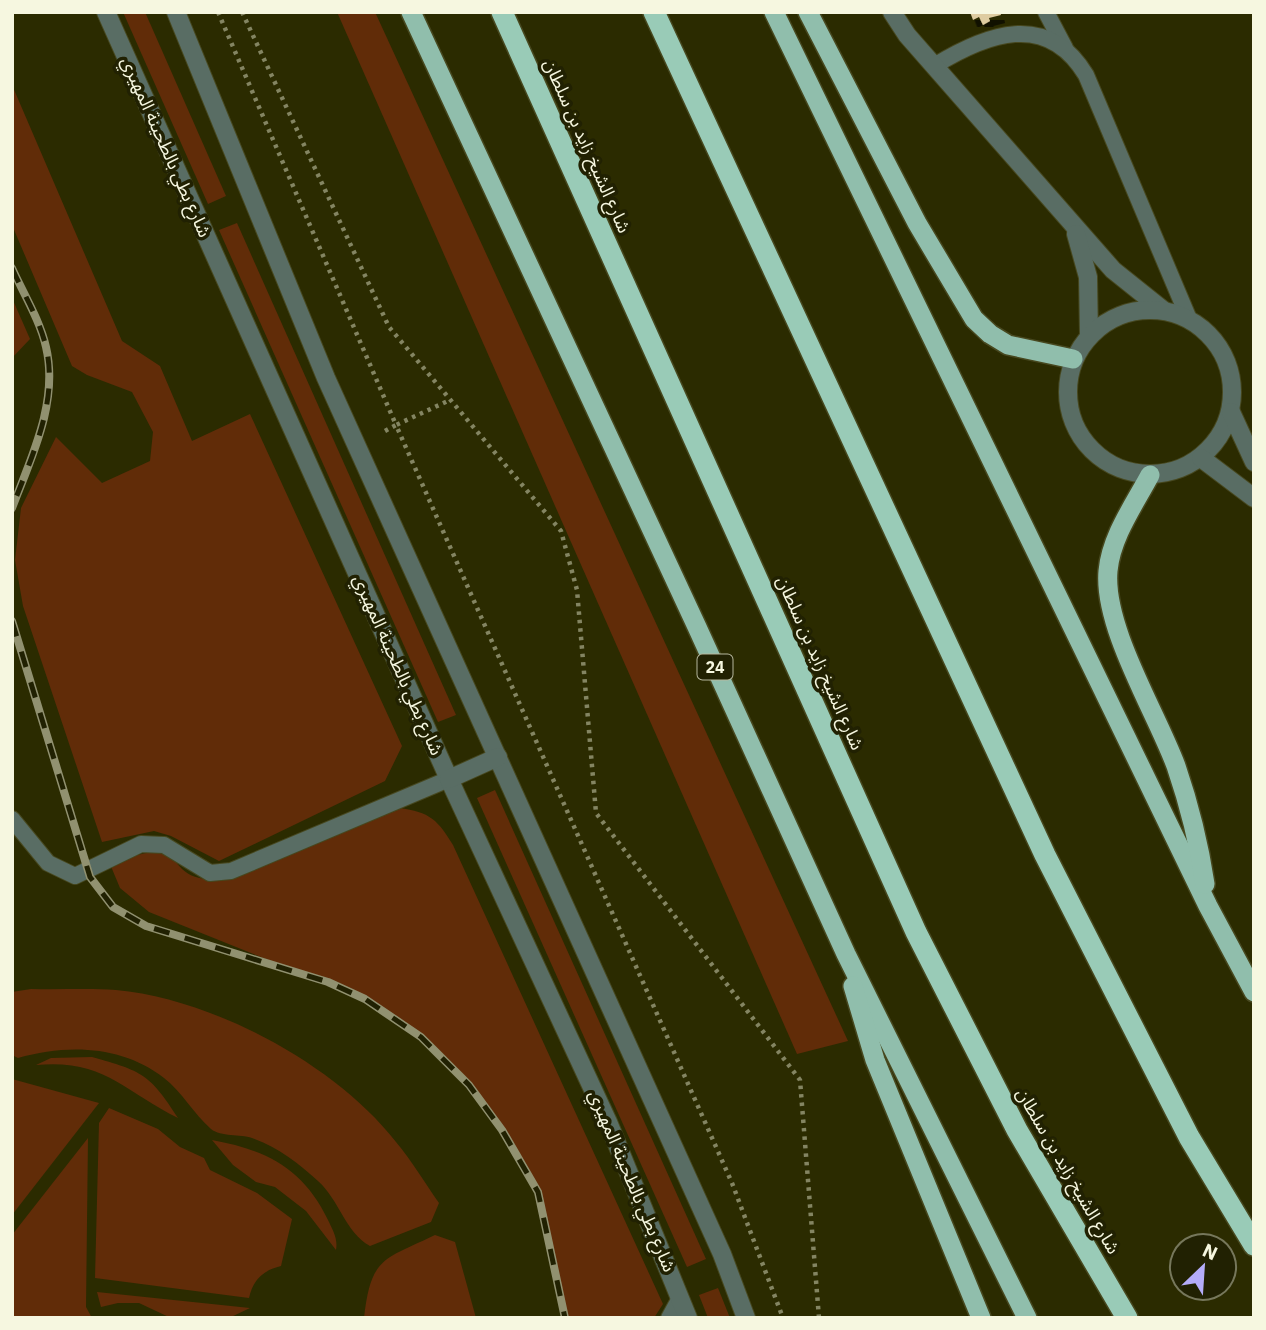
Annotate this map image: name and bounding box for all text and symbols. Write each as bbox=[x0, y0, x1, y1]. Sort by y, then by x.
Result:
street label: شارع بطي بالطحينة المهيري bbox=[113, 53, 217, 242]
street label: شارع الشيخ زايد بن سلطان bbox=[536, 55, 636, 238]
street label: شارع بطي بالطحينة المهيري bbox=[345, 571, 449, 760]
street label: شارع الشيخ زايد بن سلطان bbox=[769, 572, 869, 755]
road number: 24 bbox=[698, 654, 732, 680]
street label: شارع الشيخ زايد بن سلطان bbox=[1009, 1084, 1125, 1259]
street label: شارع بطي بالطحينة المهيري bbox=[581, 1086, 681, 1276]
north arrow bbox=[1168, 1232, 1238, 1302]
text: N bbox=[1199, 1238, 1221, 1265]

